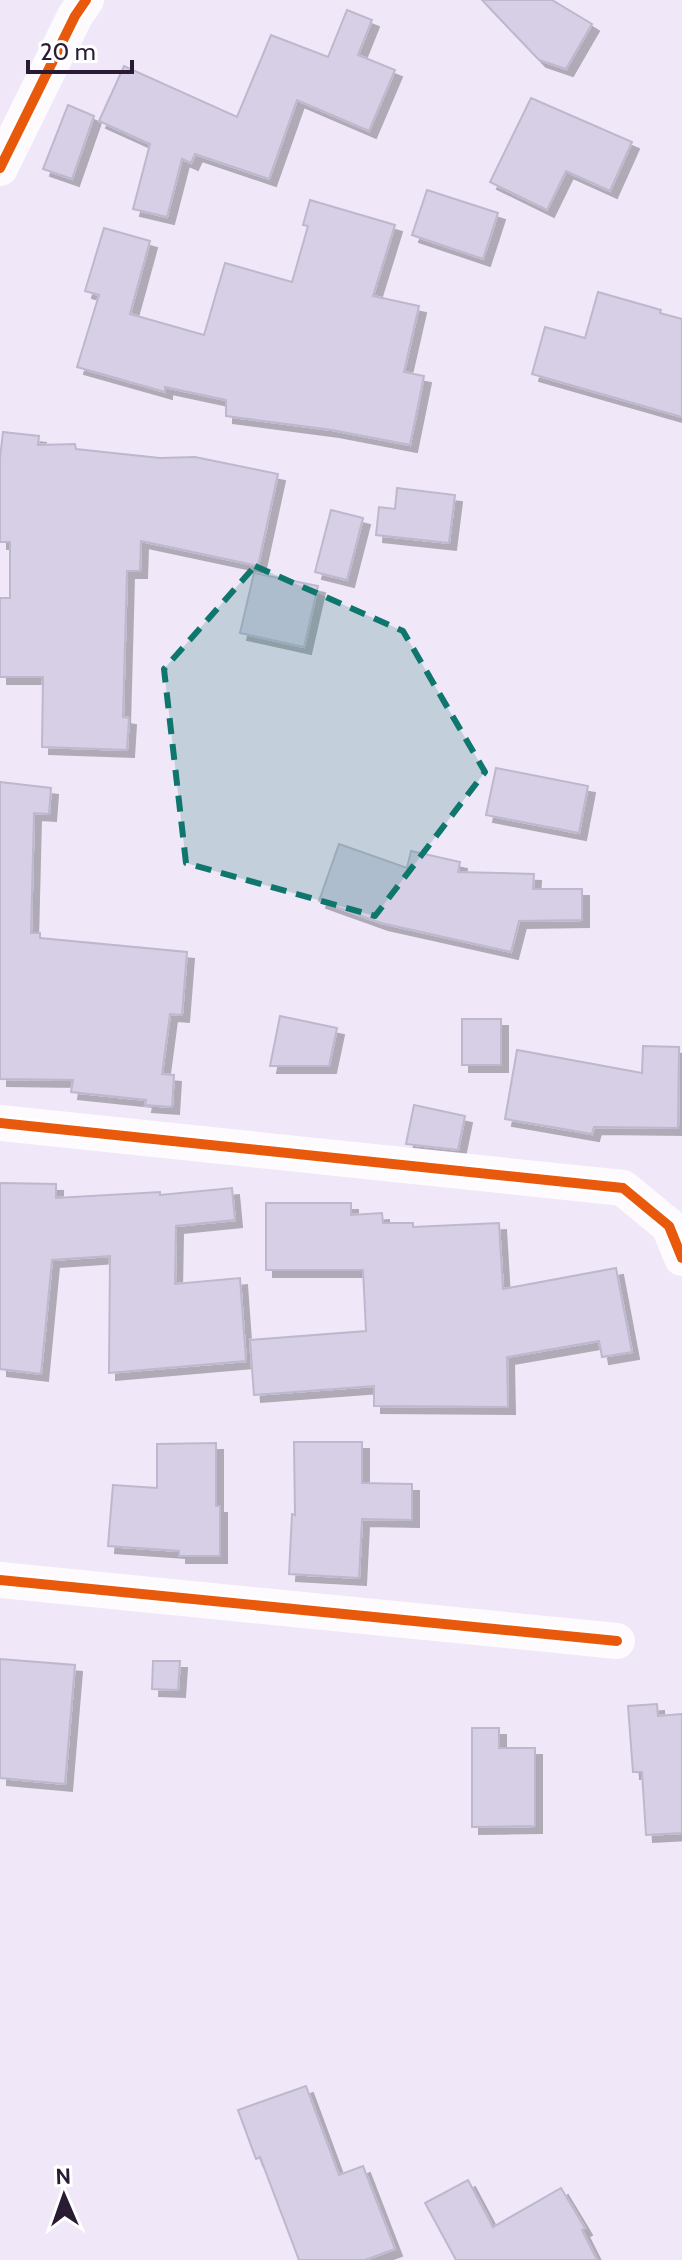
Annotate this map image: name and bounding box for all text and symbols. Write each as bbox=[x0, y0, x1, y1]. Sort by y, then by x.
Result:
scale bar bbox=[28, 24, 132, 74]
text: 20 m bbox=[40, 37, 96, 66]
north arrow bbox=[24, 2156, 104, 2236]
text: N bbox=[55, 2163, 72, 2190]

